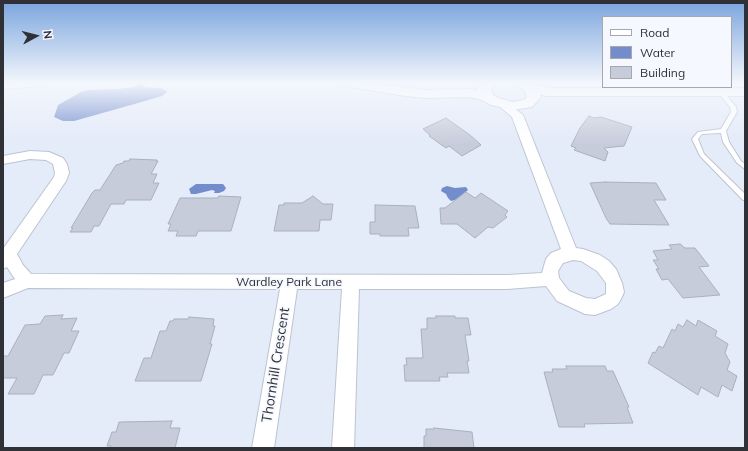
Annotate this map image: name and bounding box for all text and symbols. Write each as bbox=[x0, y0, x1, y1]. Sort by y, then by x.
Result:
north arrow bbox=[16, 16, 56, 56]
legend bbox=[602, 16, 732, 88]
text: Road bbox=[640, 25, 669, 40]
text: N bbox=[40, 30, 55, 40]
text: Water bbox=[640, 45, 675, 60]
text: Building bbox=[640, 65, 685, 80]
street label: Wardley Park Lane bbox=[236, 275, 342, 289]
street label: Thornhill Crescent bbox=[259, 306, 293, 424]

